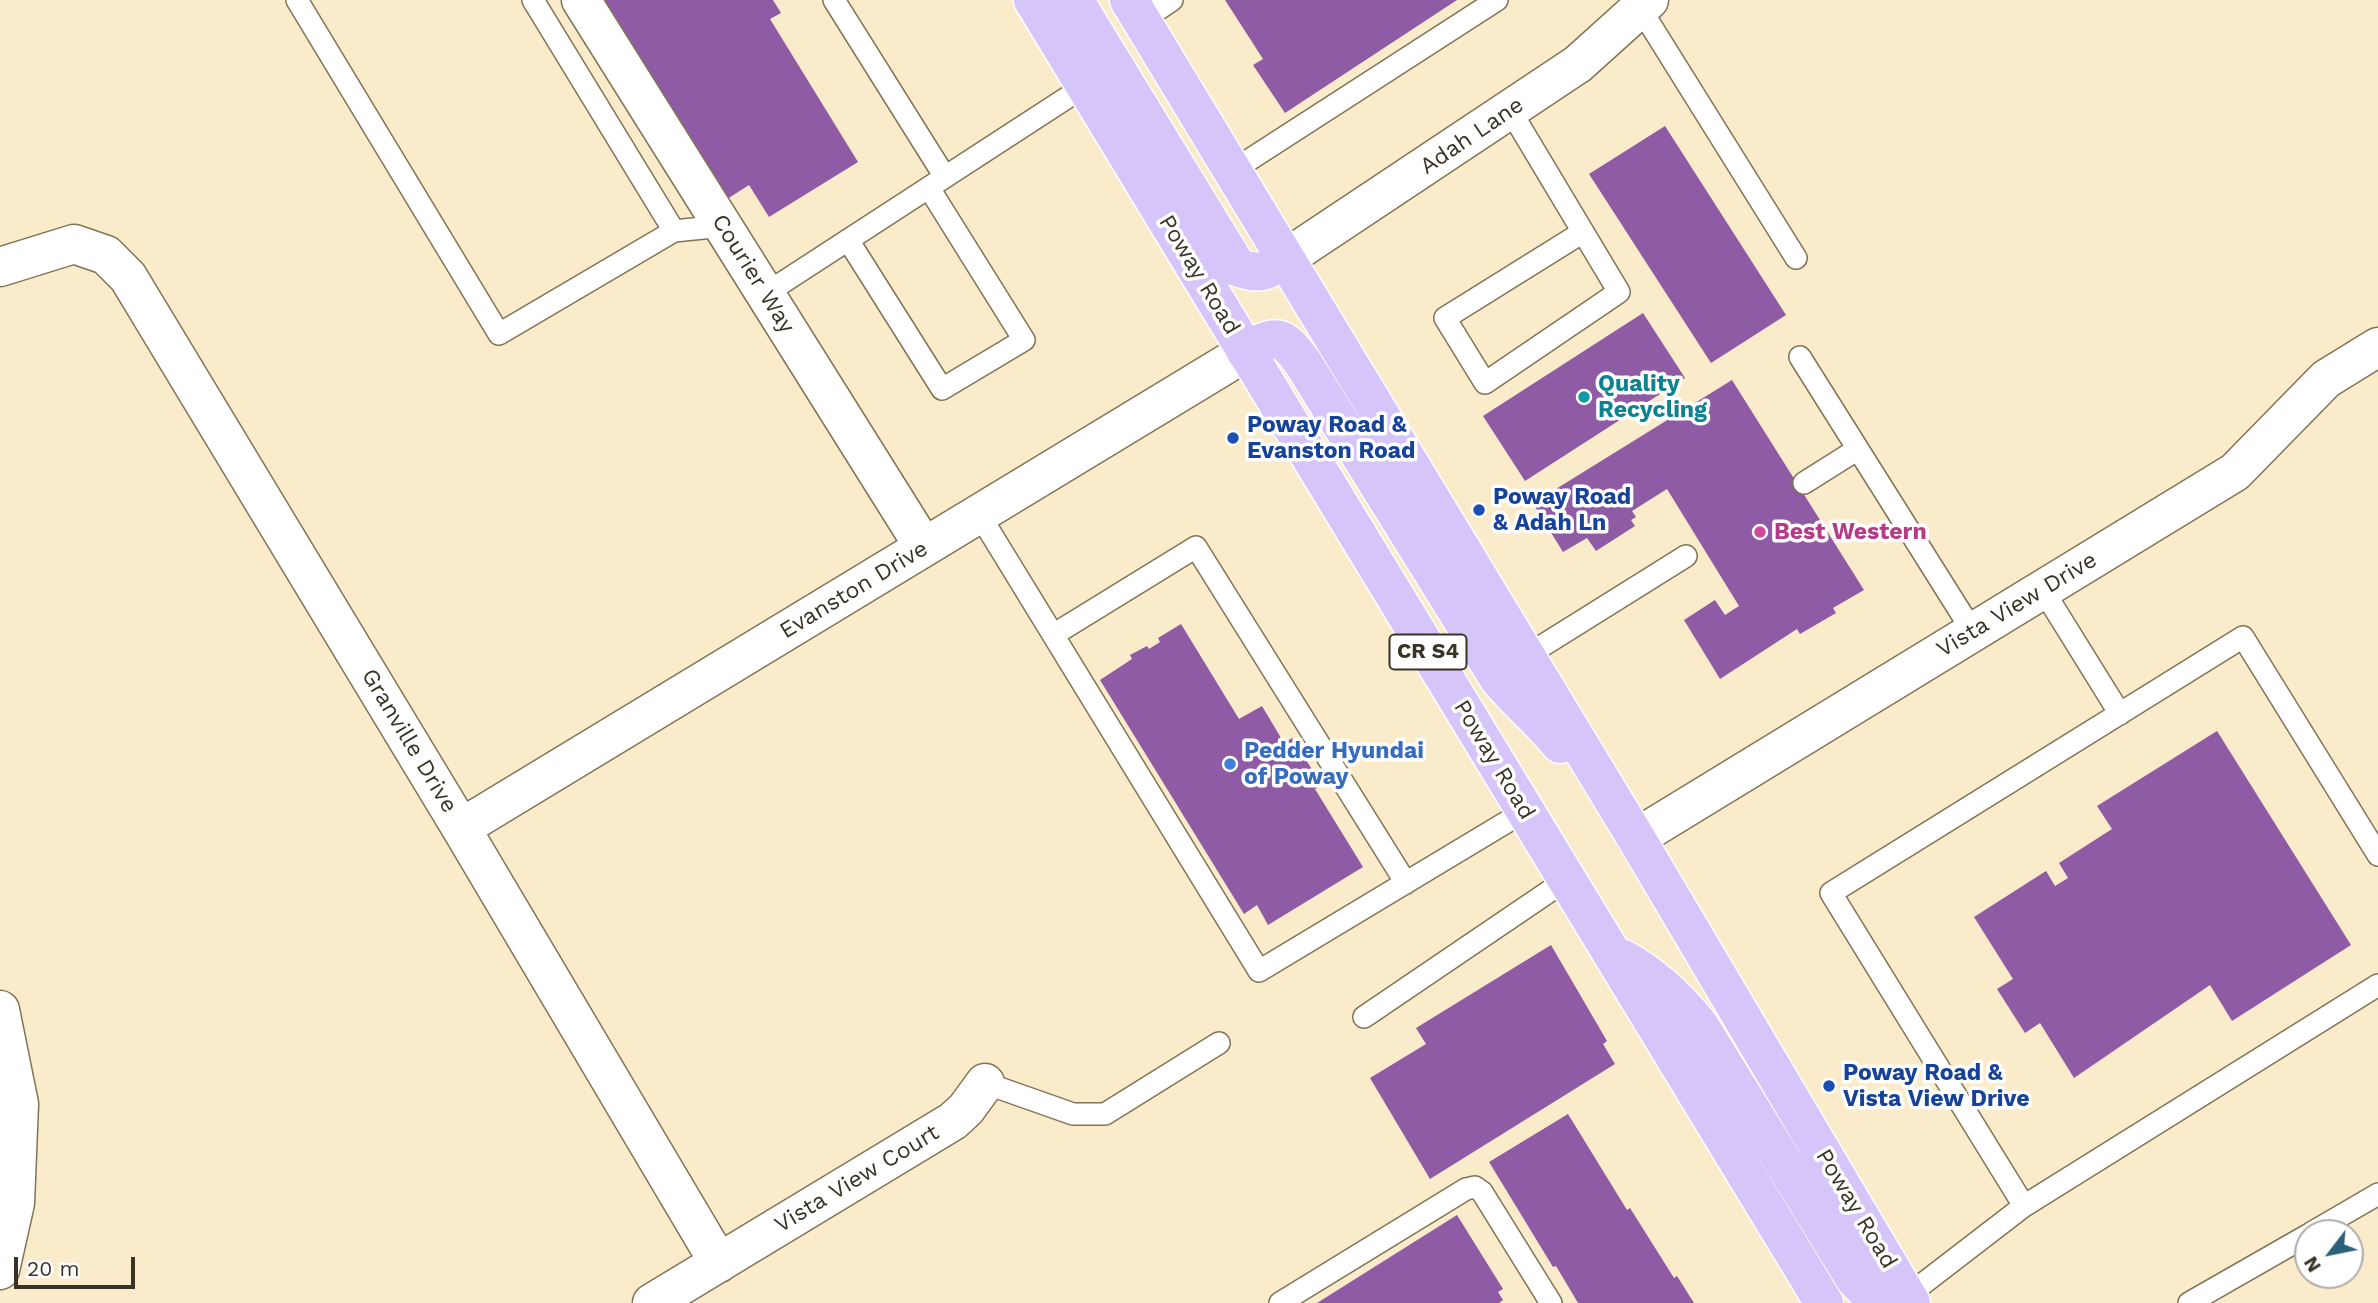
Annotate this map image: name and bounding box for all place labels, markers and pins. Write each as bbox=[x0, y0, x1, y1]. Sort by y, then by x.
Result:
place label: Quality Recycling bbox=[1598, 370, 1707, 424]
marker: Quality Recycling bbox=[1576, 389, 1592, 405]
place label: Poway Road & Evanston Road bbox=[1247, 411, 1415, 465]
marker: Poway Road & Evanston Road bbox=[1225, 430, 1241, 446]
place label: Poway Road & Adah Ln bbox=[1493, 483, 1631, 537]
marker: Poway Road & Adah Ln bbox=[1471, 502, 1487, 518]
place label: Best Western bbox=[1774, 518, 1927, 546]
marker: Best Western bbox=[1752, 524, 1768, 540]
place label: Pedder Hyundai of Poway bbox=[1244, 737, 1424, 791]
marker: Pedder Hyundai of Poway bbox=[1222, 756, 1238, 772]
place label: Poway Road & Vista View Drive bbox=[1843, 1059, 2030, 1113]
marker: Poway Road & Vista View Drive bbox=[1821, 1078, 1837, 1094]

